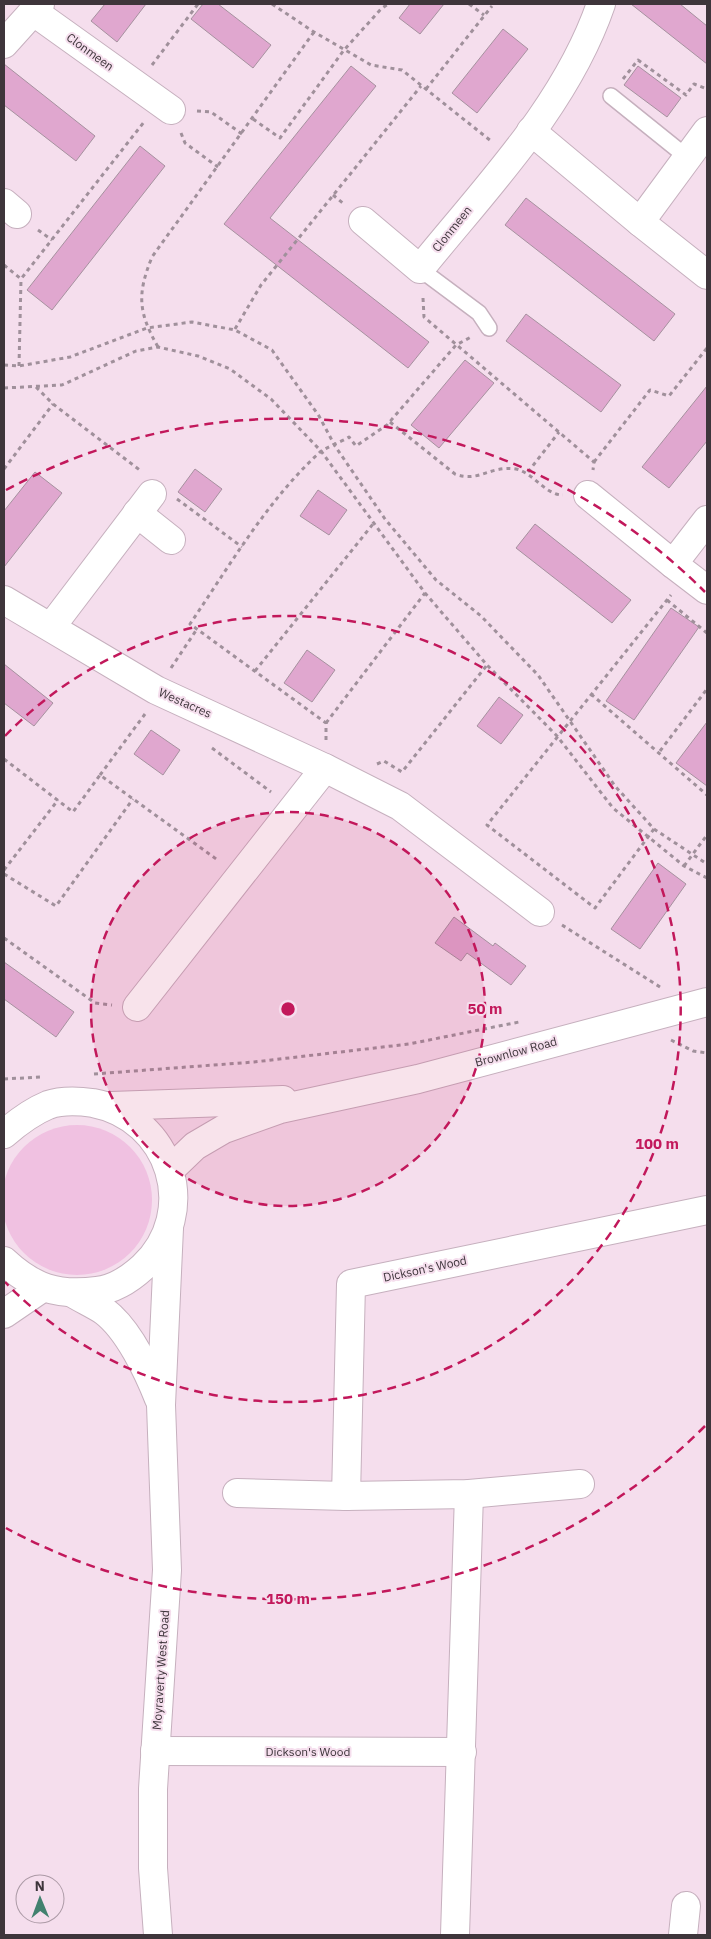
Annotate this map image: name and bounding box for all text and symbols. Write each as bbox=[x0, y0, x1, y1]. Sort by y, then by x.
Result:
street label: Clonmeen bbox=[64, 29, 117, 74]
street label: Clonmeen bbox=[429, 203, 475, 255]
street label: Westacres bbox=[156, 684, 214, 721]
text: 50 m bbox=[468, 999, 502, 1018]
centre of rings bbox=[279, 1000, 297, 1018]
street label: Brownlow Road bbox=[473, 1033, 559, 1070]
text: 100 m bbox=[635, 1134, 679, 1153]
street label: Dickson's Wood bbox=[382, 1252, 468, 1285]
text: 150 m bbox=[266, 1589, 310, 1608]
street label: Moyraverty West Road bbox=[149, 1609, 172, 1731]
street label: Dickson's Wood bbox=[266, 1744, 351, 1759]
north arrow bbox=[15, 1874, 65, 1924]
text: N bbox=[35, 1877, 45, 1895]

